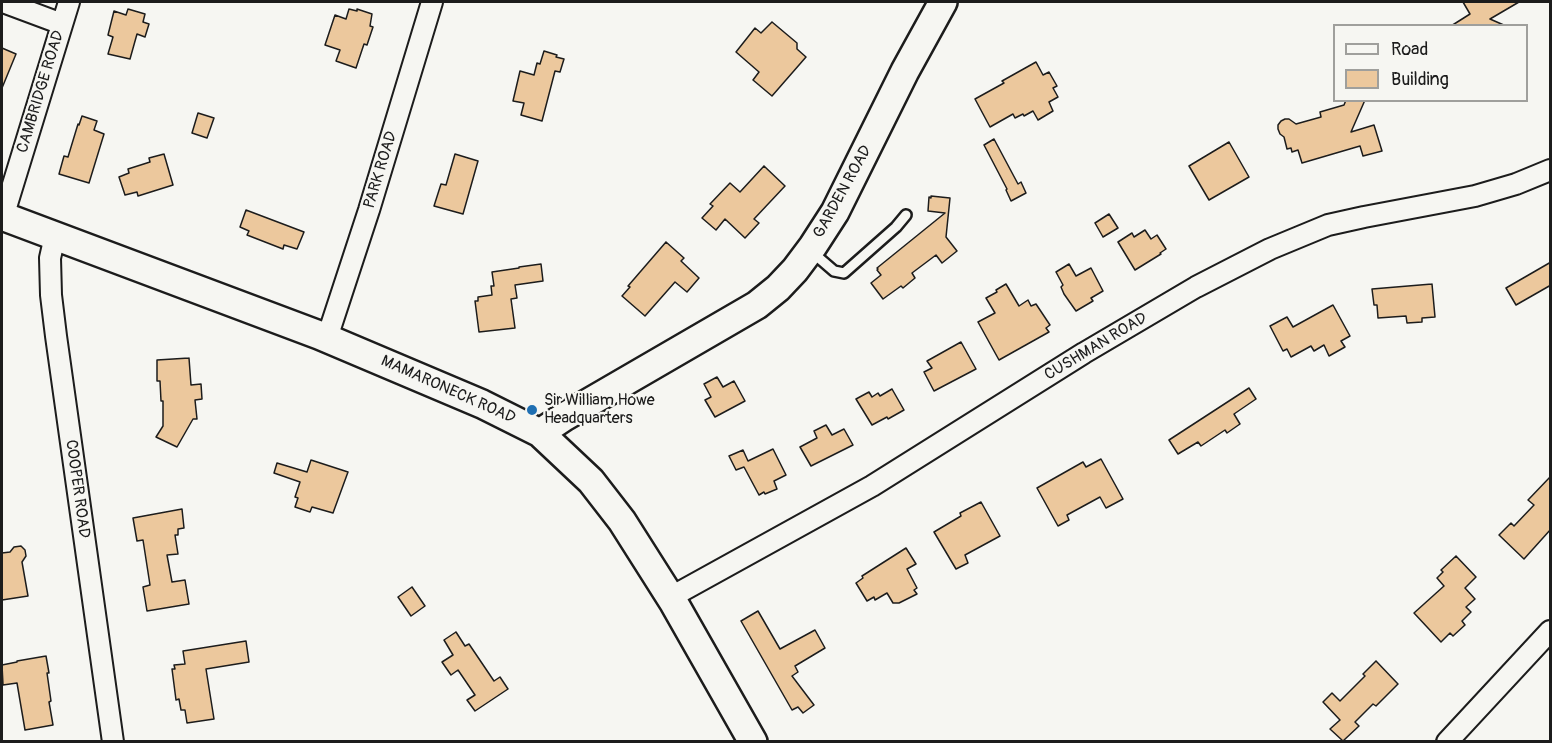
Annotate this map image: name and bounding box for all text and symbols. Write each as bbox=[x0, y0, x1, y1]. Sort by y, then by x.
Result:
legend bbox=[1333, 24, 1528, 102]
street label: CAMBRIDGE ROAD bbox=[13, 29, 69, 155]
text: Road bbox=[1391, 38, 1428, 61]
text: Building bbox=[1391, 68, 1449, 91]
street label: PARK ROAD bbox=[360, 129, 402, 211]
street label: GARDEN ROAD bbox=[810, 142, 876, 242]
street label: CUSHMAN ROAD bbox=[1041, 309, 1151, 385]
street label: MAMARONECK ROAD bbox=[378, 352, 518, 428]
place label: Sir William Howe Headquarters bbox=[544, 391, 655, 429]
marker: Sir William Howe Headquarters bbox=[525, 403, 539, 417]
street label: COOPER ROAD bbox=[61, 439, 93, 539]

